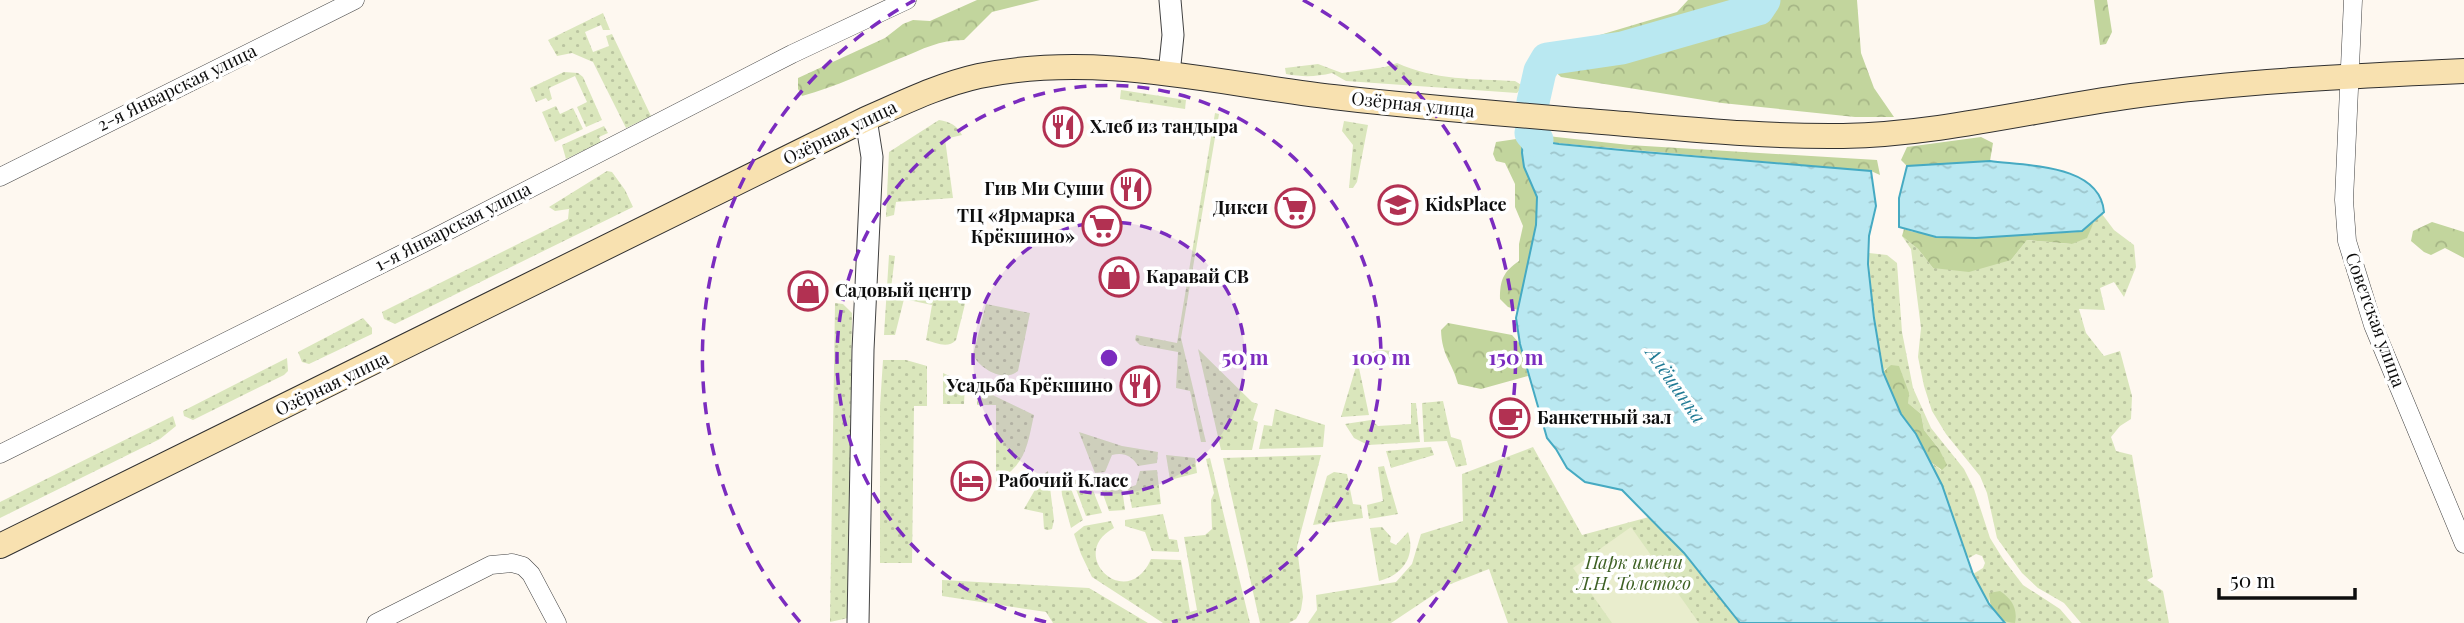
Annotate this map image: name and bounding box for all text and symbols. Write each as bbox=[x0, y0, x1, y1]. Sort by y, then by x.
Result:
street label: 2-я Январская улица bbox=[93, 38, 260, 136]
street label: Озёрная улица bbox=[1350, 86, 1476, 122]
street label: Озёрная улица bbox=[779, 94, 901, 170]
restaurant icon: Хлеб из тандыра bbox=[1042, 106, 1084, 148]
place label: Хлеб из тандыра bbox=[1090, 114, 1239, 138]
restaurant icon: Гив Ми Суши bbox=[1110, 168, 1152, 210]
street label: 1-я Январская улица bbox=[370, 176, 535, 276]
place label: Гив Ми Суши bbox=[984, 176, 1104, 200]
school or university icon: KidsPlace bbox=[1377, 184, 1419, 226]
supermarket icon: Дикси bbox=[1274, 187, 1316, 229]
place label: KidsPlace bbox=[1425, 192, 1507, 216]
place label: Дикси bbox=[1213, 195, 1268, 219]
place label: ТЦ «Ярмарка Крёкшино» bbox=[957, 203, 1076, 248]
supermarket icon: ТЦ «Ярмарка Крёкшино» bbox=[1081, 205, 1123, 247]
street label: Советская улица bbox=[2340, 249, 2411, 390]
shop icon: Каравай СВ bbox=[1098, 256, 1140, 298]
place label: Каравай СВ bbox=[1146, 264, 1249, 288]
shop icon: Садовый центр bbox=[787, 270, 829, 312]
place label: Садовый центр bbox=[835, 278, 972, 302]
water label: Алёшинка bbox=[1640, 339, 1713, 428]
text: 50 m bbox=[1221, 342, 1269, 370]
text: 100 m bbox=[1351, 342, 1411, 370]
text: 150 m bbox=[1489, 342, 1543, 370]
street label: Озёрная улица bbox=[271, 345, 393, 421]
centre of rings bbox=[1097, 346, 1121, 370]
restaurant icon: Усадьба Крёкшино bbox=[1119, 365, 1161, 407]
place label: Усадьба Крёкшино bbox=[946, 373, 1113, 397]
cafe icon: Банкетный зал bbox=[1489, 397, 1531, 439]
place label: Банкетный зал bbox=[1537, 405, 1671, 429]
hotel icon: Рабочий Класс bbox=[950, 460, 992, 502]
place label: Рабочий Класс bbox=[998, 468, 1129, 492]
park label: Парк имени Л.Н. Толстого bbox=[1575, 550, 1691, 595]
scale bar bbox=[2219, 556, 2356, 600]
text: 50 m bbox=[2230, 565, 2276, 593]

